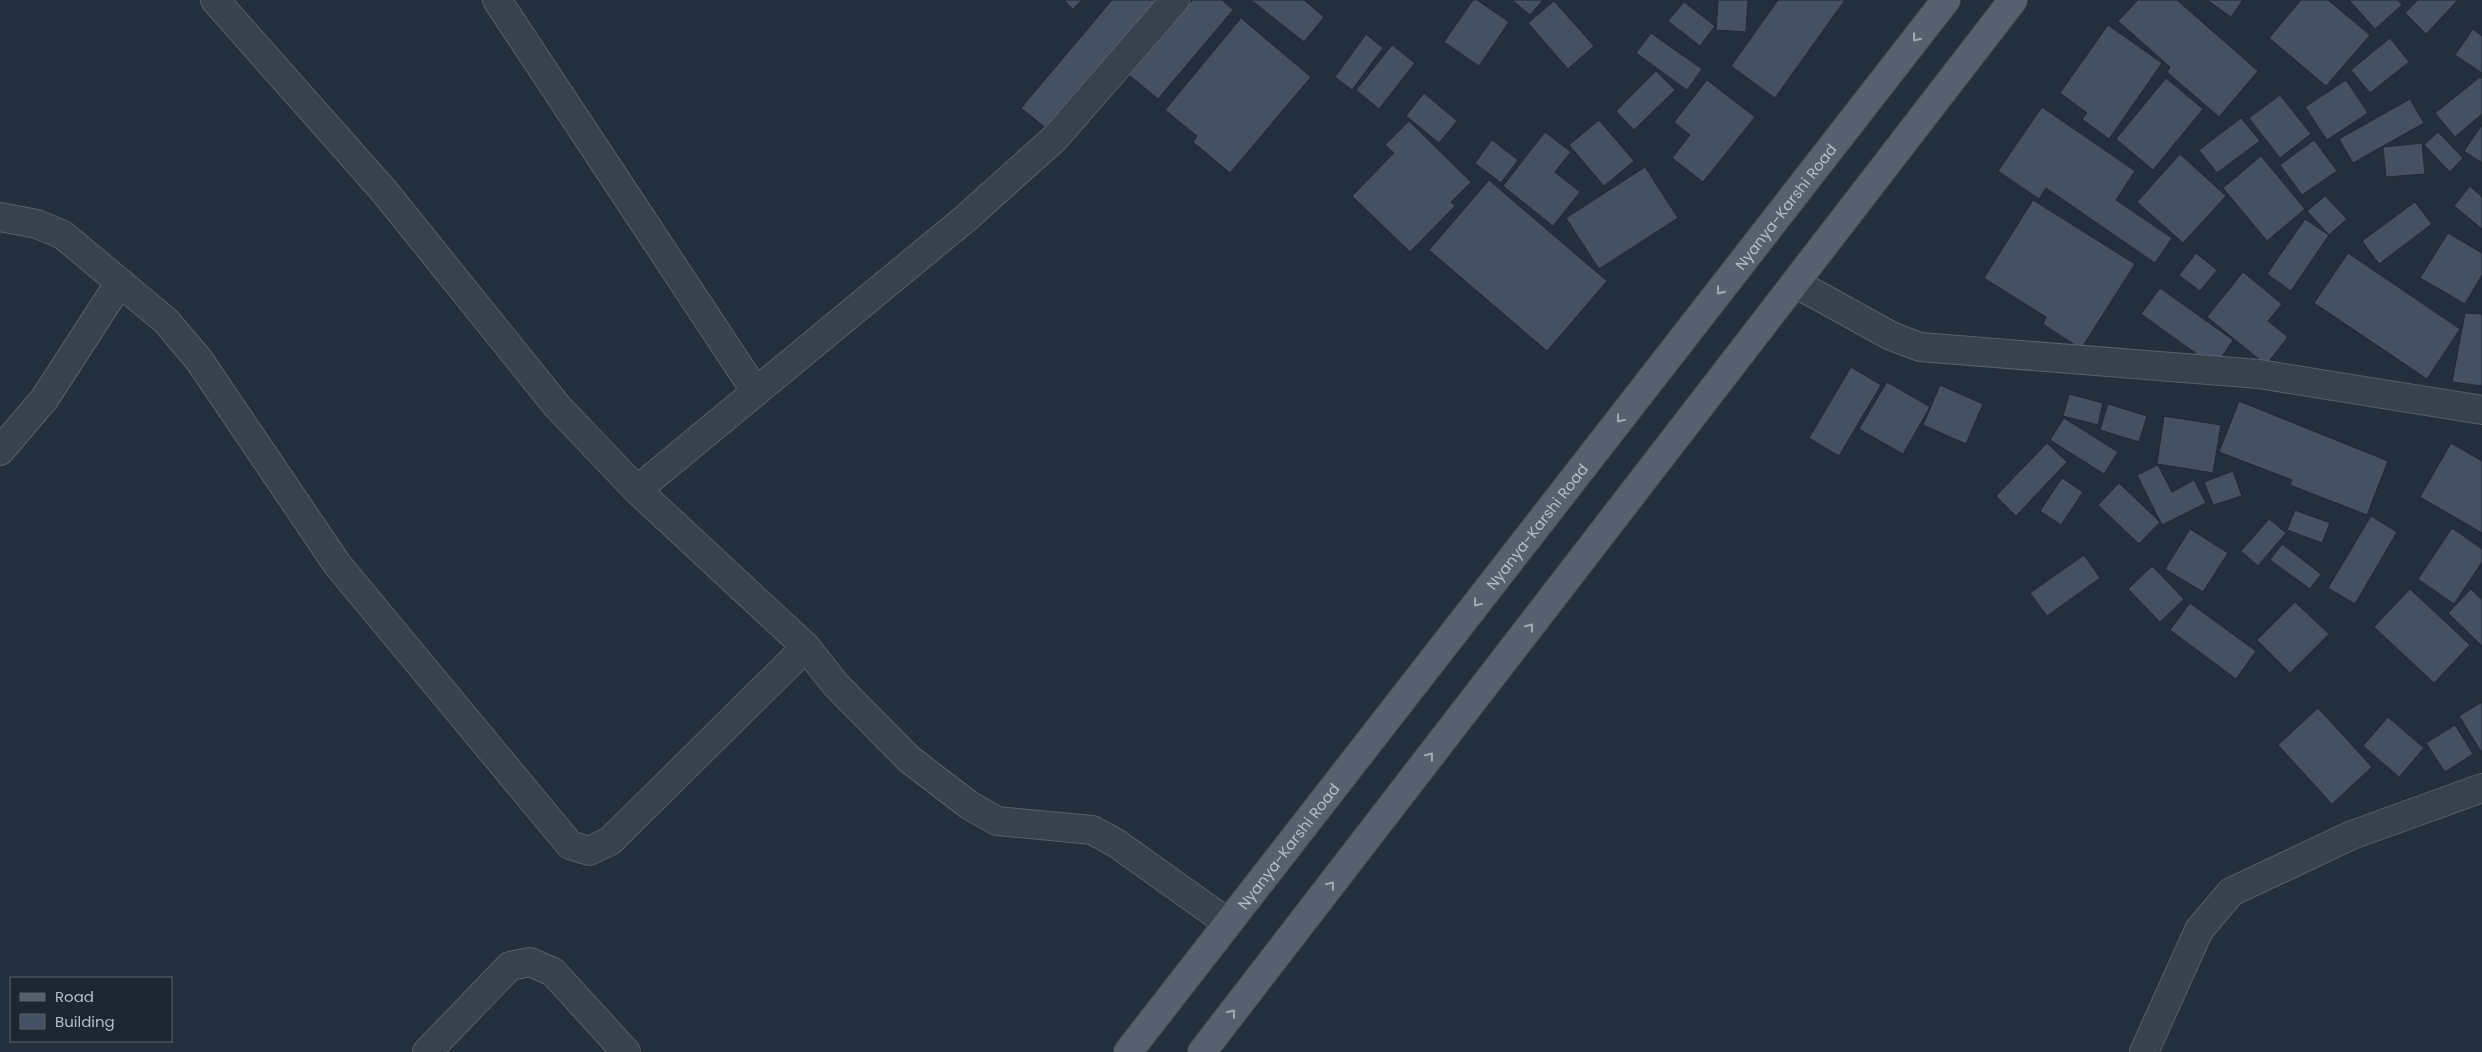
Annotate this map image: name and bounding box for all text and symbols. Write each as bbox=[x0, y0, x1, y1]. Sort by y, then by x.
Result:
one-way arrow bbox=[1913, 33, 1922, 42]
street label: Nyanya-Karshi Road bbox=[1730, 139, 1841, 274]
one-way arrow bbox=[1717, 285, 1726, 295]
one-way arrow bbox=[1617, 414, 1626, 423]
street label: Nyanya-Karshi Road bbox=[1481, 459, 1593, 594]
one-way arrow bbox=[1475, 597, 1483, 606]
one-way arrow bbox=[1524, 624, 1533, 633]
one-way arrow bbox=[1425, 753, 1433, 762]
street label: Nyanya-Karshi Road bbox=[1232, 779, 1344, 913]
one-way arrow bbox=[1325, 881, 1334, 891]
legend bbox=[10, 977, 172, 1042]
text: Road bbox=[55, 986, 94, 1007]
one-way arrow bbox=[1226, 1010, 1234, 1019]
text: Building bbox=[55, 1011, 115, 1032]

